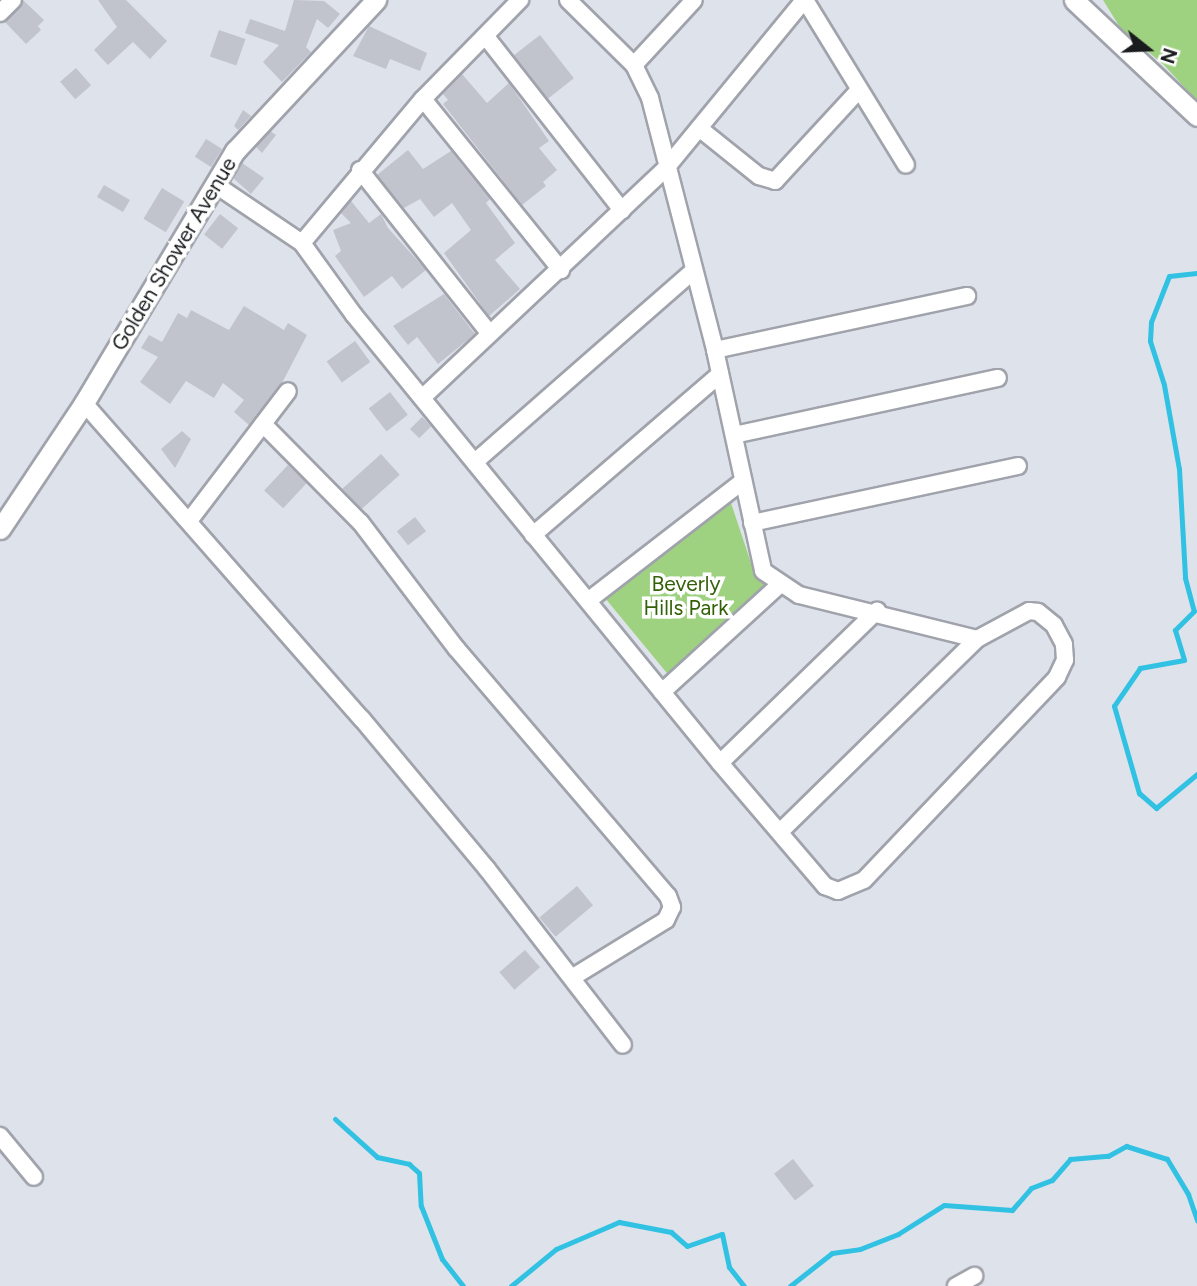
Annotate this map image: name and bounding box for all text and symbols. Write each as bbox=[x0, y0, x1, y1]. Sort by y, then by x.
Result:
north arrow bbox=[1113, 14, 1183, 84]
text: N bbox=[1155, 45, 1182, 66]
street label: Golden Shower Avenue bbox=[106, 153, 242, 355]
park label: Beverly Hills Park bbox=[644, 571, 728, 621]

